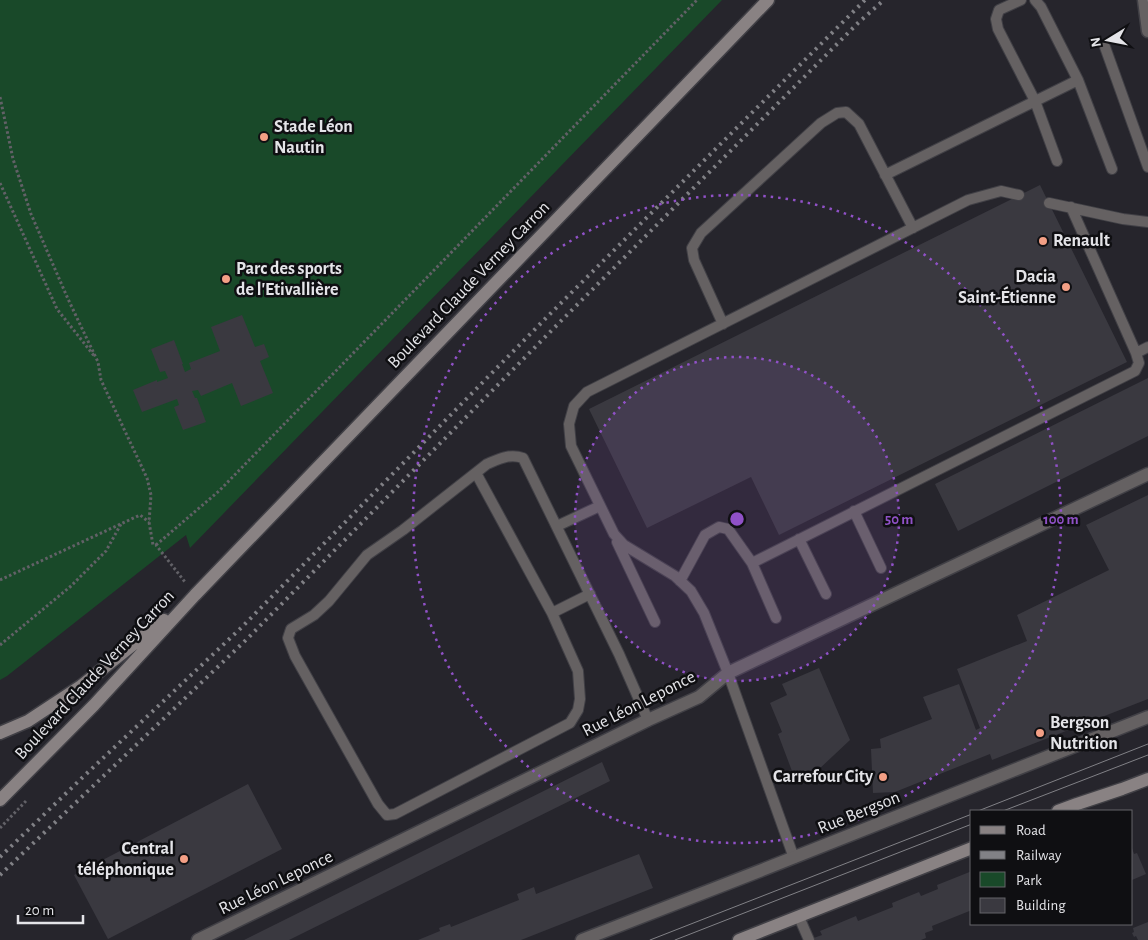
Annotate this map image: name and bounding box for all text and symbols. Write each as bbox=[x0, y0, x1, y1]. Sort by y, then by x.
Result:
north arrow bbox=[1083, 15, 1133, 65]
text: N bbox=[1088, 36, 1104, 48]
place label: Stade Léon Nautin bbox=[274, 118, 353, 157]
marker: Stade Léon Nautin bbox=[258, 131, 270, 143]
street label: Boulevard Claude Verney Carron bbox=[385, 198, 553, 372]
place label: Renault bbox=[1053, 232, 1110, 250]
marker: Renault bbox=[1037, 235, 1049, 247]
place label: Parc des sports de l'Etivallière bbox=[236, 260, 342, 299]
place label: Dacia Saint-Étienne bbox=[958, 268, 1056, 307]
marker: Parc des sports de l'Etivallière bbox=[220, 273, 232, 285]
marker: Dacia Saint-Étienne bbox=[1060, 281, 1072, 293]
centre of rings bbox=[728, 510, 746, 528]
text: 50 m bbox=[885, 512, 913, 527]
text: 100 m bbox=[1043, 512, 1079, 527]
street label: Boulevard Claude Verney Carron bbox=[12, 587, 178, 763]
street label: Rue Léon Leponce bbox=[579, 668, 699, 740]
place label: Bergson Nutrition bbox=[1050, 714, 1118, 753]
marker: Bergson Nutrition bbox=[1034, 727, 1046, 739]
place label: Carrefour City bbox=[773, 768, 874, 786]
marker: Carrefour City bbox=[877, 771, 889, 783]
street label: Rue Bergson bbox=[815, 788, 903, 838]
legend bbox=[970, 810, 1133, 925]
text: Road bbox=[1016, 823, 1046, 838]
place label: Central téléphonique bbox=[77, 840, 174, 879]
street label: Rue Léon Leponce bbox=[216, 848, 336, 918]
text: Railway bbox=[1016, 848, 1062, 863]
marker: Central téléphonique bbox=[178, 853, 190, 865]
text: Park bbox=[1016, 873, 1042, 888]
scale bar bbox=[18, 892, 82, 924]
text: Building bbox=[1016, 898, 1066, 913]
text: 20 m bbox=[25, 903, 54, 918]

